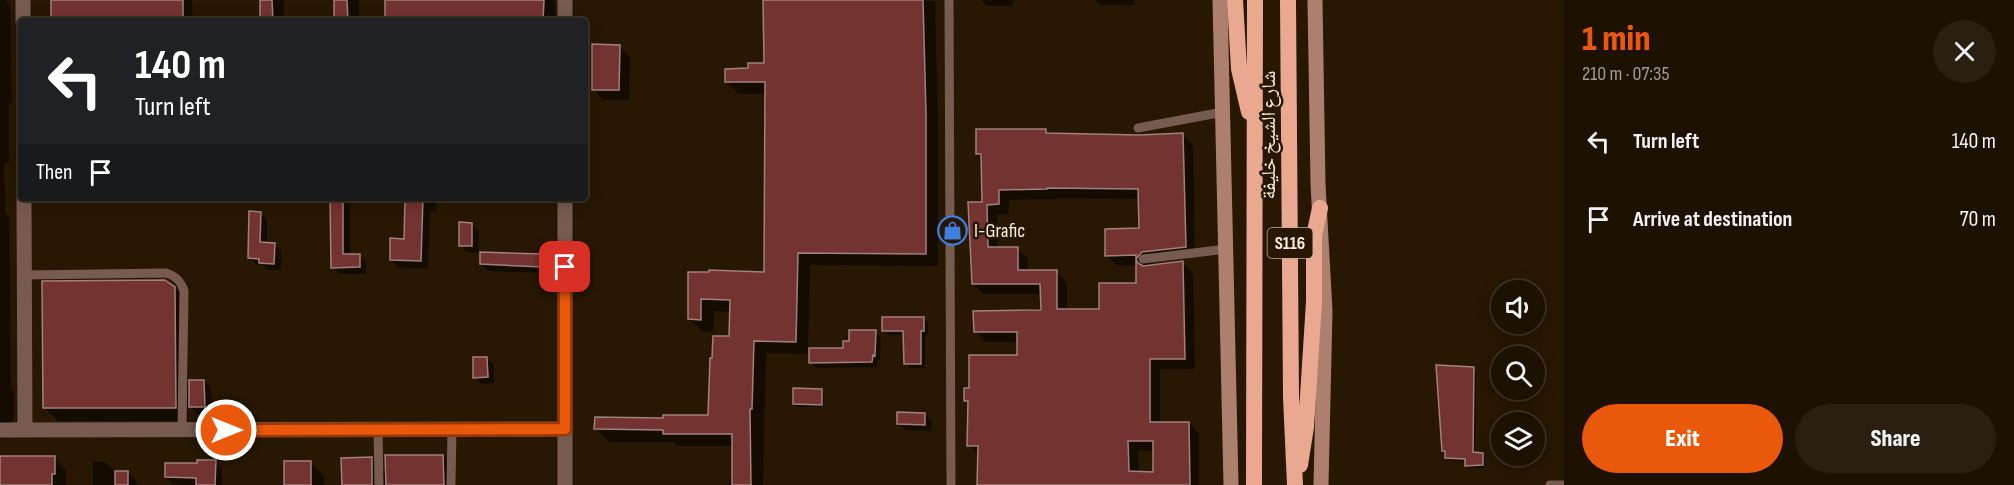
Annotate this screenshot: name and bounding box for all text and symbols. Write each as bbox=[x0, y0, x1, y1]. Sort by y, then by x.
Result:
text: 1 min bbox=[1582, 18, 1650, 61]
button: close bbox=[1933, 20, 1996, 83]
text: 140 m bbox=[135, 40, 226, 91]
icon: left bbox=[36, 42, 114, 120]
text: 210 m · 07:35 bbox=[1582, 62, 1670, 86]
street label: شارع الشيخ خليفة bbox=[1257, 71, 1281, 199]
text: Turn left bbox=[135, 91, 211, 123]
icon: left bbox=[1582, 125, 1615, 158]
text: Turn left bbox=[1633, 128, 1699, 155]
text: 140 m bbox=[1952, 128, 1996, 155]
icon: arrive bbox=[84, 156, 117, 189]
text: Then bbox=[36, 159, 72, 186]
icon: arrive bbox=[1582, 203, 1615, 236]
text: Arrive at destination bbox=[1633, 206, 1792, 233]
text: 70 m bbox=[1960, 206, 1996, 233]
shop icon: I-Grafic bbox=[937, 214, 969, 246]
place label: I-Grafic bbox=[974, 219, 1025, 243]
road number: S116 bbox=[1268, 228, 1312, 258]
pin bbox=[539, 241, 590, 292]
icon: arrive bbox=[548, 250, 581, 283]
map controls bbox=[1491, 280, 1545, 466]
button: sound bbox=[1491, 280, 1545, 334]
button: search bbox=[1491, 346, 1545, 400]
position arrow bbox=[194, 398, 258, 462]
button: Exit bbox=[1582, 404, 1783, 473]
button: Share bbox=[1795, 404, 1996, 473]
button: layers bbox=[1491, 412, 1545, 466]

